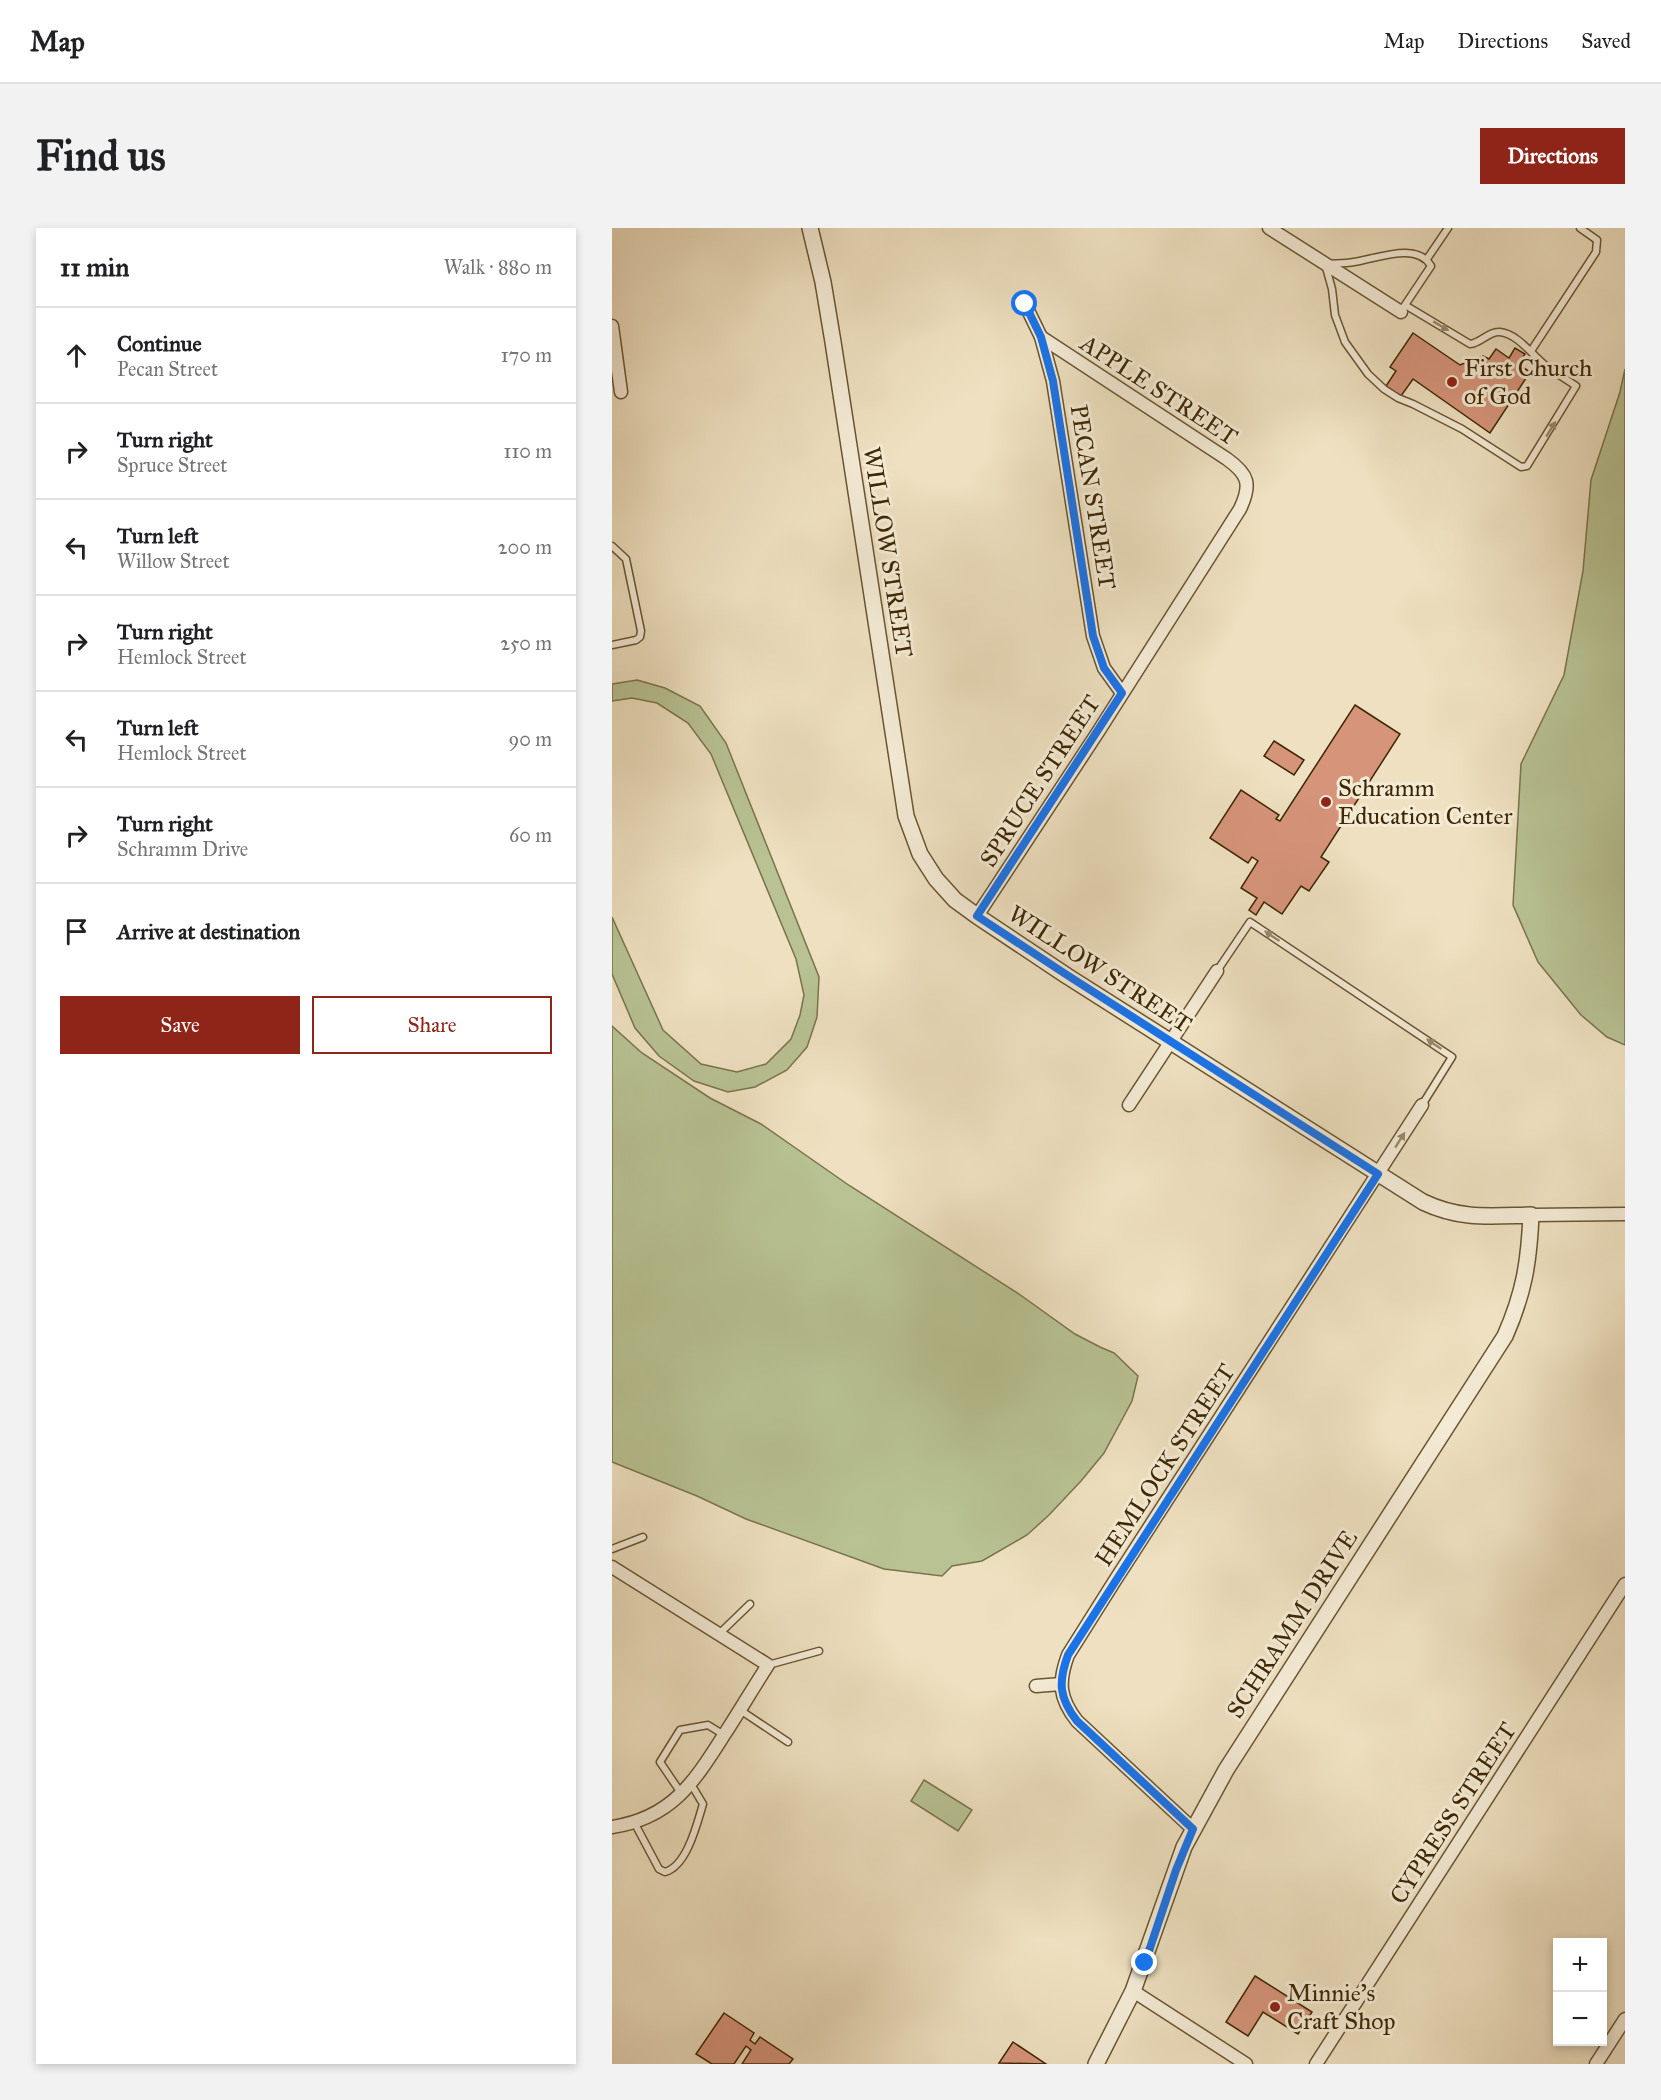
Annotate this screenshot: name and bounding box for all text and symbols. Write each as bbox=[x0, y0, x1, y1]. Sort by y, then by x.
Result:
text: Map bbox=[30, 24, 85, 59]
text: Map bbox=[1384, 28, 1425, 54]
text: Directions bbox=[1458, 28, 1548, 54]
text: Saved bbox=[1581, 28, 1631, 54]
button: Directions bbox=[1480, 128, 1625, 184]
text: Find us bbox=[36, 130, 166, 182]
text: 11 min bbox=[60, 251, 129, 283]
text: Walk · 880 m bbox=[444, 255, 552, 279]
route start bbox=[1011, 290, 1037, 316]
one-way arrow bbox=[1433, 321, 1449, 332]
street label: APPLE STREET bbox=[1074, 327, 1243, 452]
text: Continue bbox=[117, 330, 202, 357]
icon: ahead bbox=[60, 339, 93, 372]
text: 170 m bbox=[501, 343, 552, 367]
place label: First Church of God bbox=[1464, 353, 1592, 411]
text: Pecan Street bbox=[117, 357, 218, 381]
marker: First Church of God bbox=[1445, 375, 1459, 389]
street label: PECAN STREET bbox=[1064, 402, 1122, 592]
one-way arrow bbox=[1545, 421, 1556, 437]
text: Turn right bbox=[117, 426, 213, 453]
icon: right bbox=[60, 435, 93, 468]
text: 110 m bbox=[504, 439, 552, 463]
street label: WILLOW STREET bbox=[857, 445, 919, 659]
text: Spruce Street bbox=[117, 453, 227, 477]
text: Turn left bbox=[117, 522, 199, 549]
icon: left bbox=[60, 531, 93, 564]
text: 200 m bbox=[498, 535, 552, 559]
text: Willow Street bbox=[117, 549, 229, 573]
text: Turn right bbox=[117, 618, 213, 645]
icon: right bbox=[60, 627, 93, 660]
text: 250 m bbox=[500, 631, 552, 655]
text: Hemlock Street bbox=[117, 645, 247, 669]
street label: SPRUCE STREET bbox=[973, 689, 1107, 873]
text: Turn left bbox=[117, 714, 199, 741]
icon: left bbox=[60, 723, 93, 756]
text: 90 m bbox=[509, 727, 552, 751]
text: Hemlock Street bbox=[117, 741, 247, 765]
place label: Schramm Education Center bbox=[1338, 773, 1512, 831]
marker: Schramm Education Center bbox=[1319, 795, 1333, 809]
text: Turn right bbox=[117, 810, 213, 837]
icon: right bbox=[60, 819, 93, 852]
text: 60 m bbox=[509, 823, 552, 847]
text: Schramm Drive bbox=[117, 837, 248, 861]
street label: WILLOW STREET bbox=[1003, 899, 1197, 1039]
icon: arrive bbox=[60, 915, 93, 948]
text: Arrive at destination bbox=[117, 918, 300, 945]
one-way arrow bbox=[1264, 930, 1280, 942]
button: Save bbox=[60, 996, 300, 1054]
button: Share bbox=[312, 996, 552, 1054]
one-way arrow bbox=[1426, 1038, 1442, 1050]
one-way arrow bbox=[1394, 1131, 1405, 1148]
street label: HEMLOCK STREET bbox=[1088, 1358, 1242, 1572]
street label: SCHRAMM DRIVE bbox=[1220, 1524, 1364, 1724]
street label: CYPRESS STREET bbox=[1383, 1717, 1523, 1909]
map controls bbox=[1553, 1938, 1607, 2046]
button: + bbox=[1553, 1938, 1607, 1992]
route end bbox=[1131, 1949, 1157, 1975]
place label: Minnie's Craft Shop bbox=[1287, 1978, 1396, 2036]
button: − bbox=[1553, 1992, 1607, 2046]
marker: Minnie's Craft Shop bbox=[1268, 2000, 1282, 2014]

